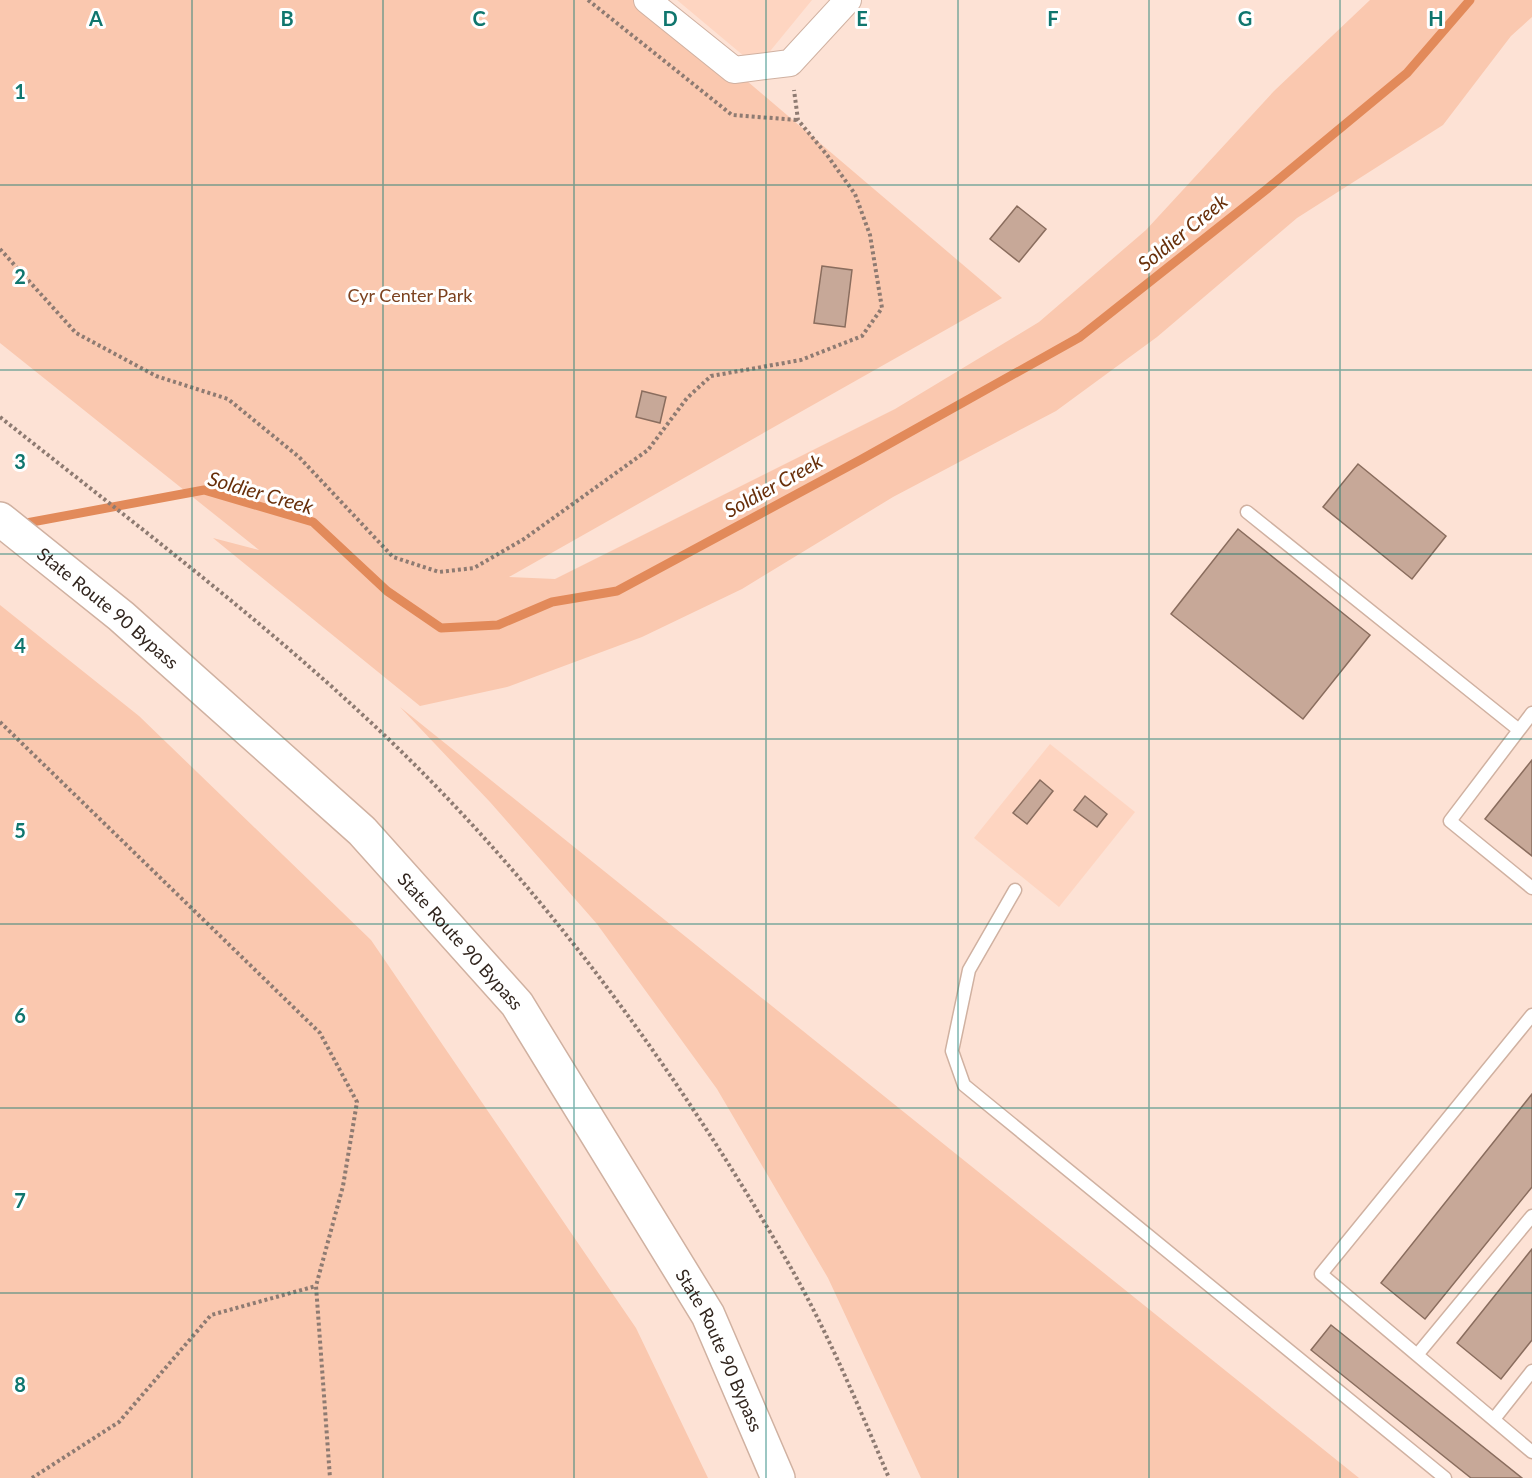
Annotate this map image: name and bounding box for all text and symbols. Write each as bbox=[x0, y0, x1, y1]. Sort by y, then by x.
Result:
text: A bbox=[88, 6, 103, 30]
text: B bbox=[280, 6, 294, 30]
text: C bbox=[472, 6, 486, 30]
text: D bbox=[662, 6, 678, 30]
text: E bbox=[856, 6, 868, 30]
text: F bbox=[1047, 6, 1059, 30]
text: G bbox=[1238, 6, 1252, 30]
text: H bbox=[1428, 6, 1444, 30]
text: 1 bbox=[14, 79, 26, 103]
water label: Soldier Creek bbox=[1132, 188, 1232, 275]
text: 2 bbox=[14, 264, 26, 288]
park label: Cyr Center Park bbox=[348, 284, 473, 306]
water label: Soldier Creek bbox=[720, 448, 827, 522]
text: 3 bbox=[14, 449, 26, 473]
water label: Soldier Creek bbox=[206, 466, 317, 519]
street label: State Route 90 Bypass bbox=[33, 542, 183, 673]
text: 4 bbox=[14, 633, 26, 657]
text: 5 bbox=[14, 818, 26, 842]
street label: State Route 90 Bypass bbox=[393, 868, 529, 1014]
text: 6 bbox=[14, 1003, 26, 1027]
text: 7 bbox=[14, 1188, 26, 1212]
street label: State Route 90 Bypass bbox=[671, 1265, 768, 1435]
text: 8 bbox=[14, 1372, 26, 1396]

